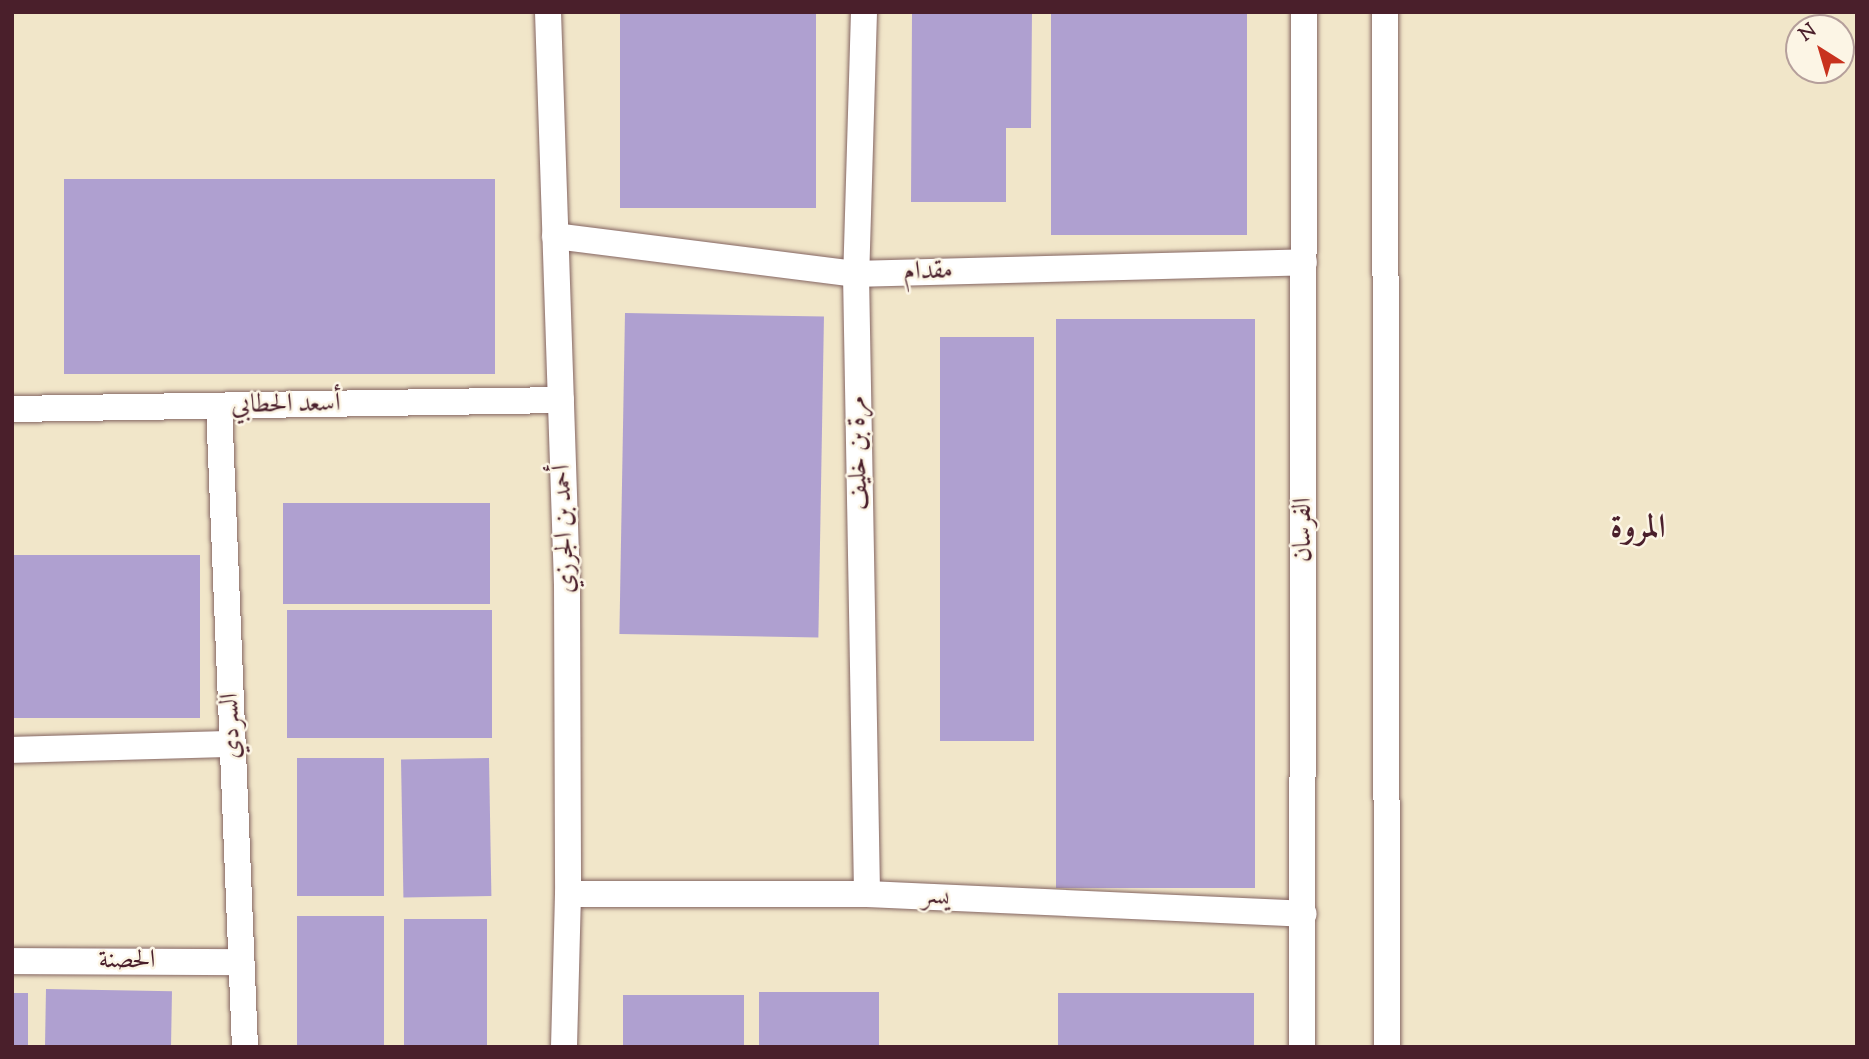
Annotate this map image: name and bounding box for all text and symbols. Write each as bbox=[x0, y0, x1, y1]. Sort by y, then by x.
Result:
north arrow bbox=[1785, 14, 1855, 84]
text: N bbox=[1794, 18, 1822, 49]
street label: مقدام bbox=[903, 256, 953, 288]
street label: أسعد الحطابي bbox=[231, 388, 341, 422]
street label: مرة بن خليف bbox=[842, 395, 876, 511]
street label: أحمد بن الجرزي bbox=[547, 464, 583, 594]
street label: الفرسان bbox=[1288, 498, 1320, 562]
district label: المروة bbox=[1610, 510, 1666, 550]
street label: السردي bbox=[215, 692, 249, 760]
street label: يسر bbox=[921, 881, 951, 913]
street label: الحصنة bbox=[98, 945, 156, 977]

